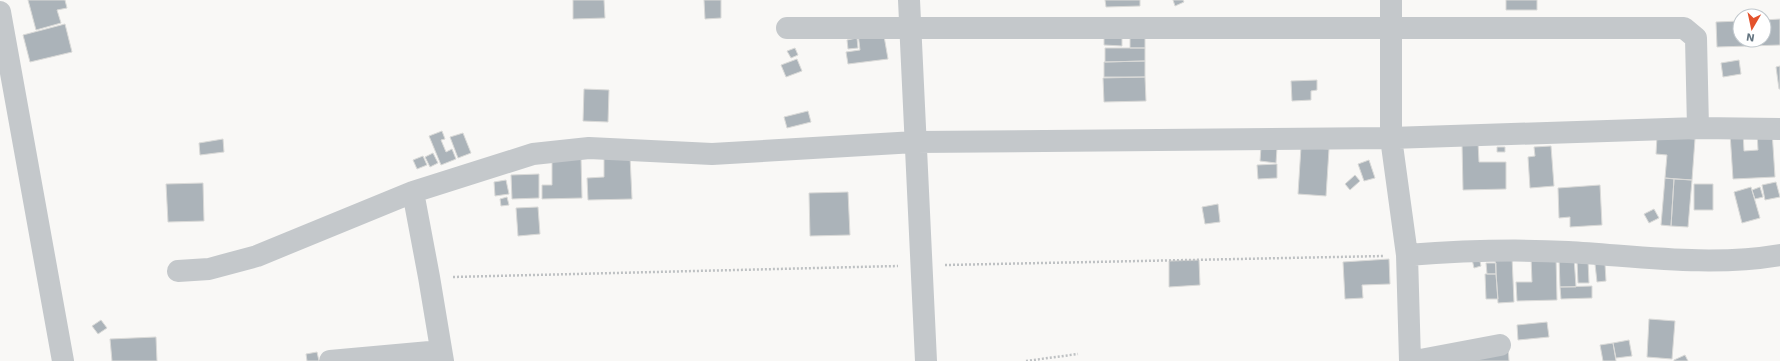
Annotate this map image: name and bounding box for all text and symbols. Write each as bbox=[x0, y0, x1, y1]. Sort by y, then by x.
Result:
north arrow bbox=[1732, 8, 1772, 48]
text: N bbox=[1745, 30, 1756, 44]

